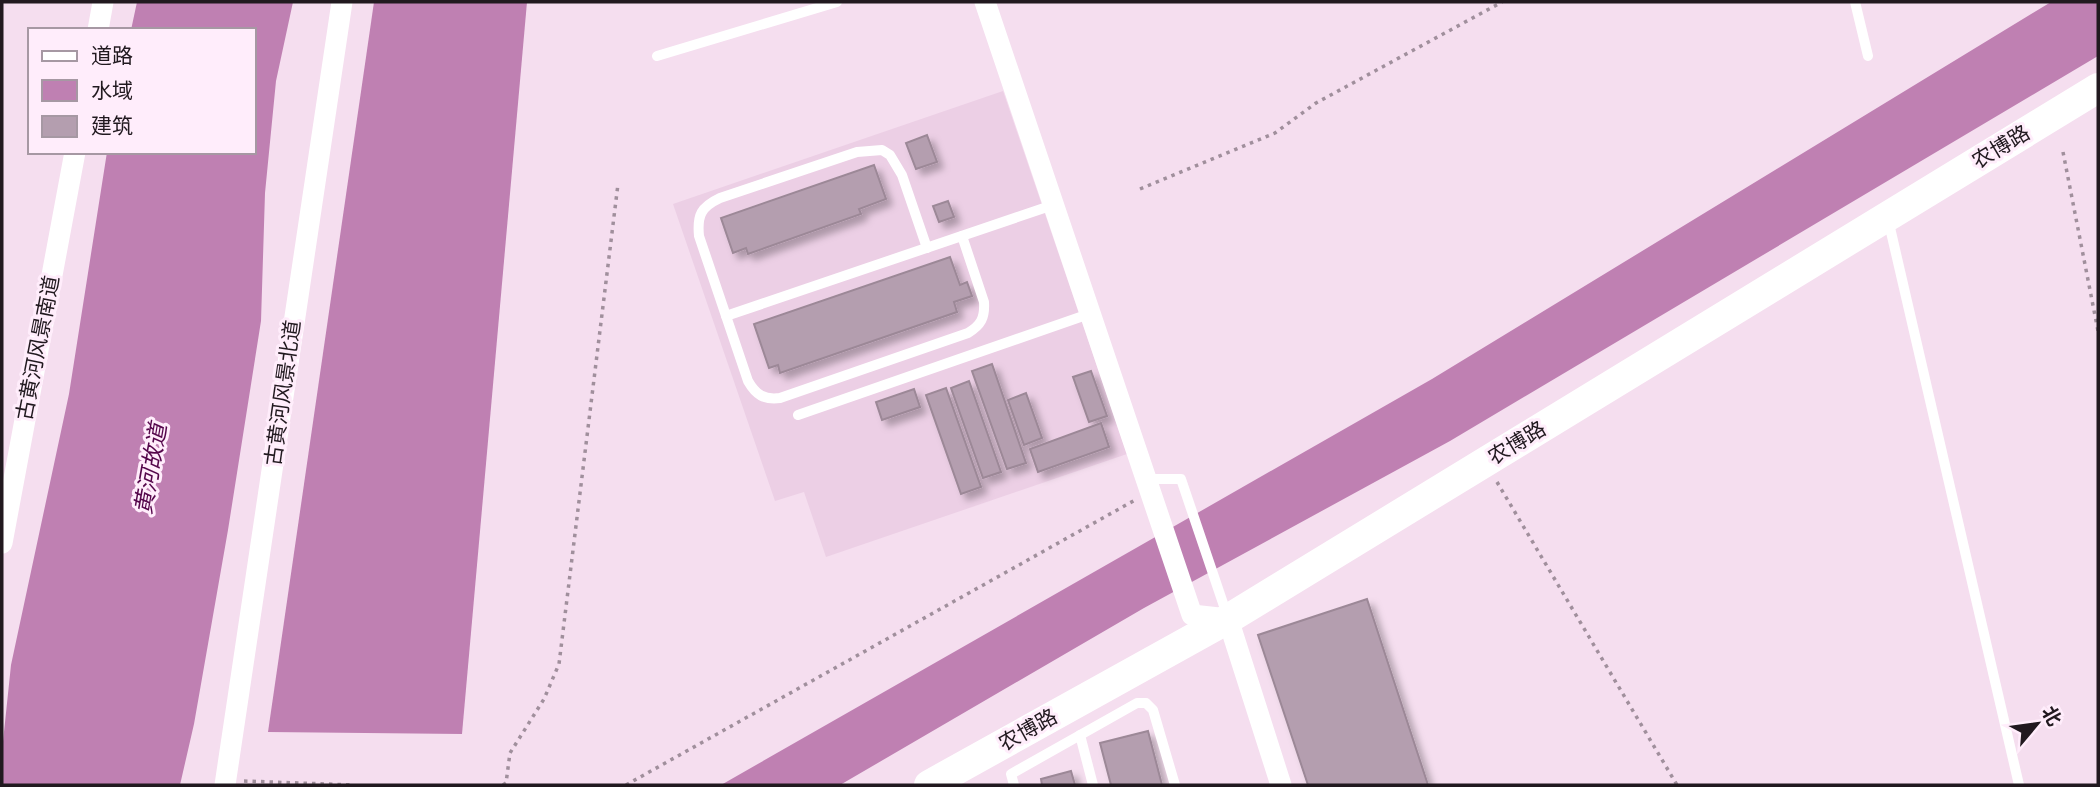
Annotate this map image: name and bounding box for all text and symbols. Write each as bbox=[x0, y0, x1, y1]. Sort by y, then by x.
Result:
legend bbox=[28, 28, 256, 154]
text: 道路 bbox=[91, 44, 133, 68]
text: 水域 bbox=[91, 79, 133, 103]
text: 建筑 bbox=[91, 114, 133, 138]
street label: 农博路 bbox=[1968, 120, 2034, 174]
street label: 古黄河风景南道 bbox=[12, 274, 64, 422]
street label: 古黄河风景北道 bbox=[261, 319, 305, 467]
street label: 农博路 bbox=[1484, 416, 1550, 470]
water label: 黄河故道 bbox=[131, 419, 172, 516]
north arrow bbox=[2002, 689, 2072, 759]
text: 北 bbox=[2038, 703, 2065, 729]
street label: 农博路 bbox=[995, 704, 1061, 756]

